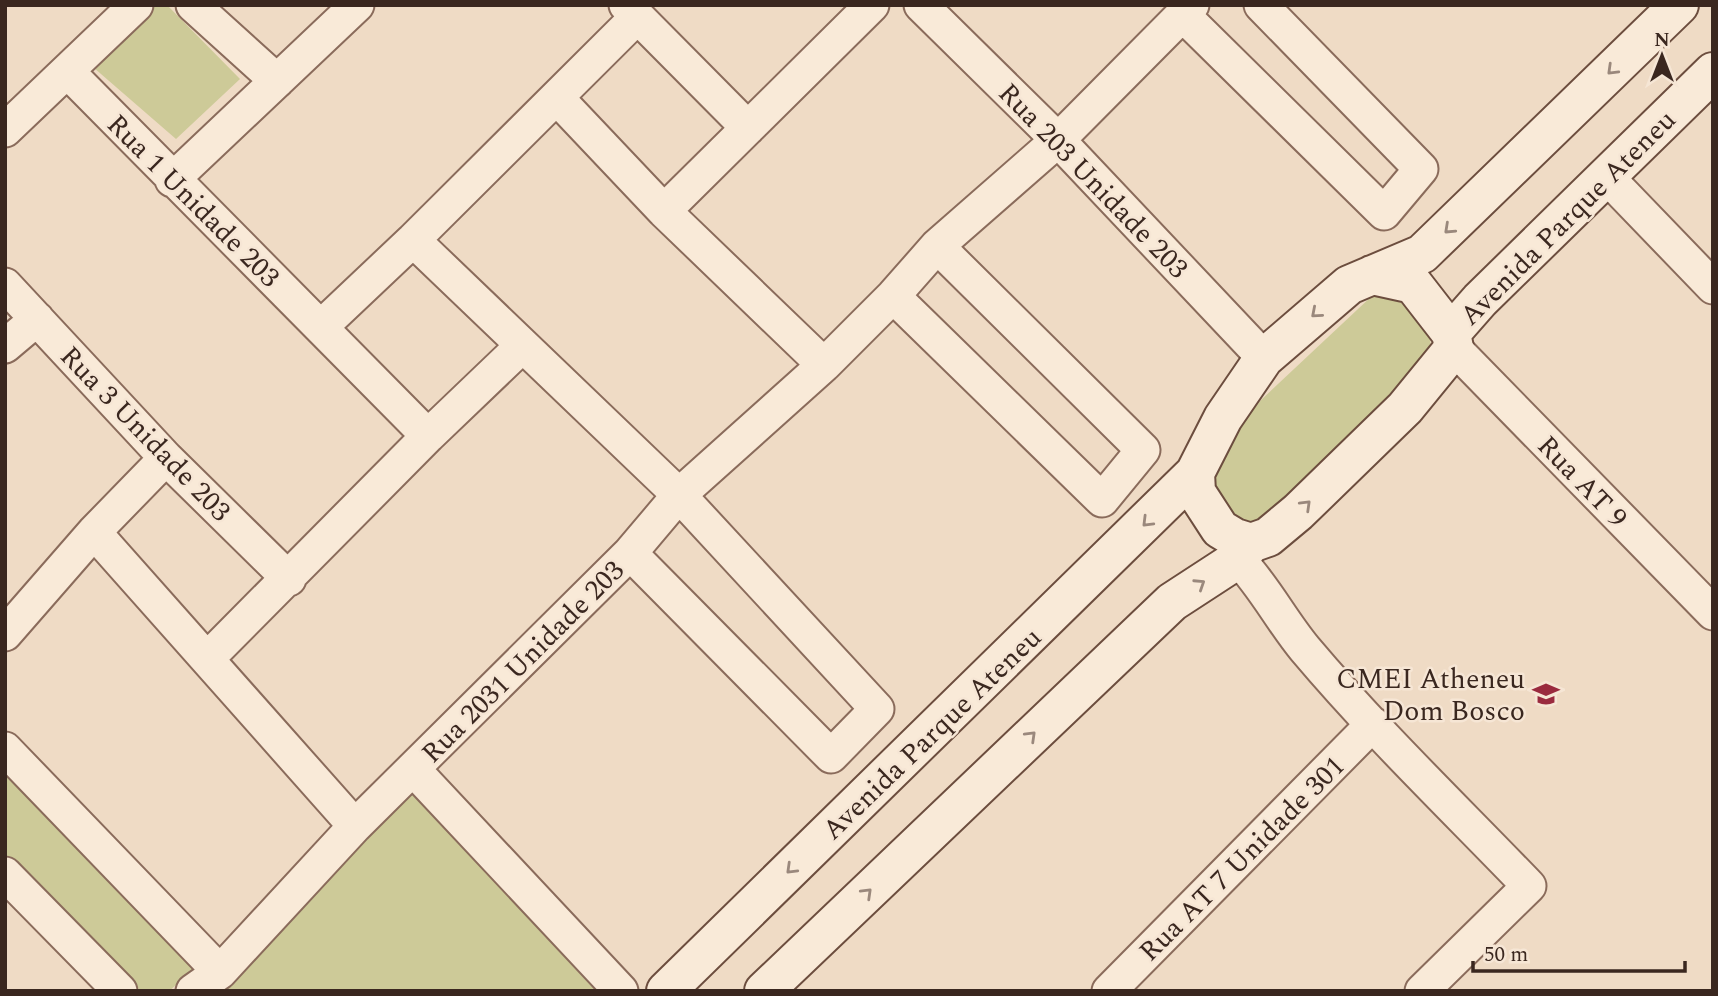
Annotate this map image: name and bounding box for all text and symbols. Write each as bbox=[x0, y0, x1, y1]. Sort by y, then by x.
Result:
north arrow bbox=[1627, 21, 1697, 91]
text: N bbox=[1654, 26, 1670, 55]
one-way arrow bbox=[1608, 62, 1621, 75]
street label: Rua 203 Unidade 203 bbox=[988, 73, 1198, 289]
street label: Avenida Parque Ateneu bbox=[1450, 100, 1686, 336]
street label: Rua 1 Unidade 203 bbox=[96, 104, 290, 298]
one-way arrow bbox=[1444, 220, 1457, 233]
one-way arrow bbox=[1311, 305, 1324, 317]
street label: Rua 3 Unidade 203 bbox=[49, 336, 240, 532]
street label: Rua AT 9 bbox=[1527, 426, 1637, 538]
one-way arrow bbox=[1298, 500, 1311, 513]
one-way arrow bbox=[1142, 514, 1155, 527]
street label: Rua 2031 Unidade 203 bbox=[412, 551, 635, 774]
one-way arrow bbox=[1192, 579, 1205, 592]
street label: Avenida Parque Ateneu bbox=[812, 617, 1052, 851]
place label: CMEI Atheneu Dom Bosco bbox=[1336, 658, 1525, 733]
school or university icon: CMEI Atheneu Dom Bosco bbox=[1531, 679, 1561, 709]
one-way arrow bbox=[1023, 731, 1036, 744]
street label: Rua AT 7 Unidade 301 bbox=[1129, 746, 1355, 972]
one-way arrow bbox=[786, 861, 799, 874]
one-way arrow bbox=[859, 888, 872, 901]
scale bar bbox=[1473, 930, 1685, 974]
text: 50 m bbox=[1484, 939, 1528, 971]

